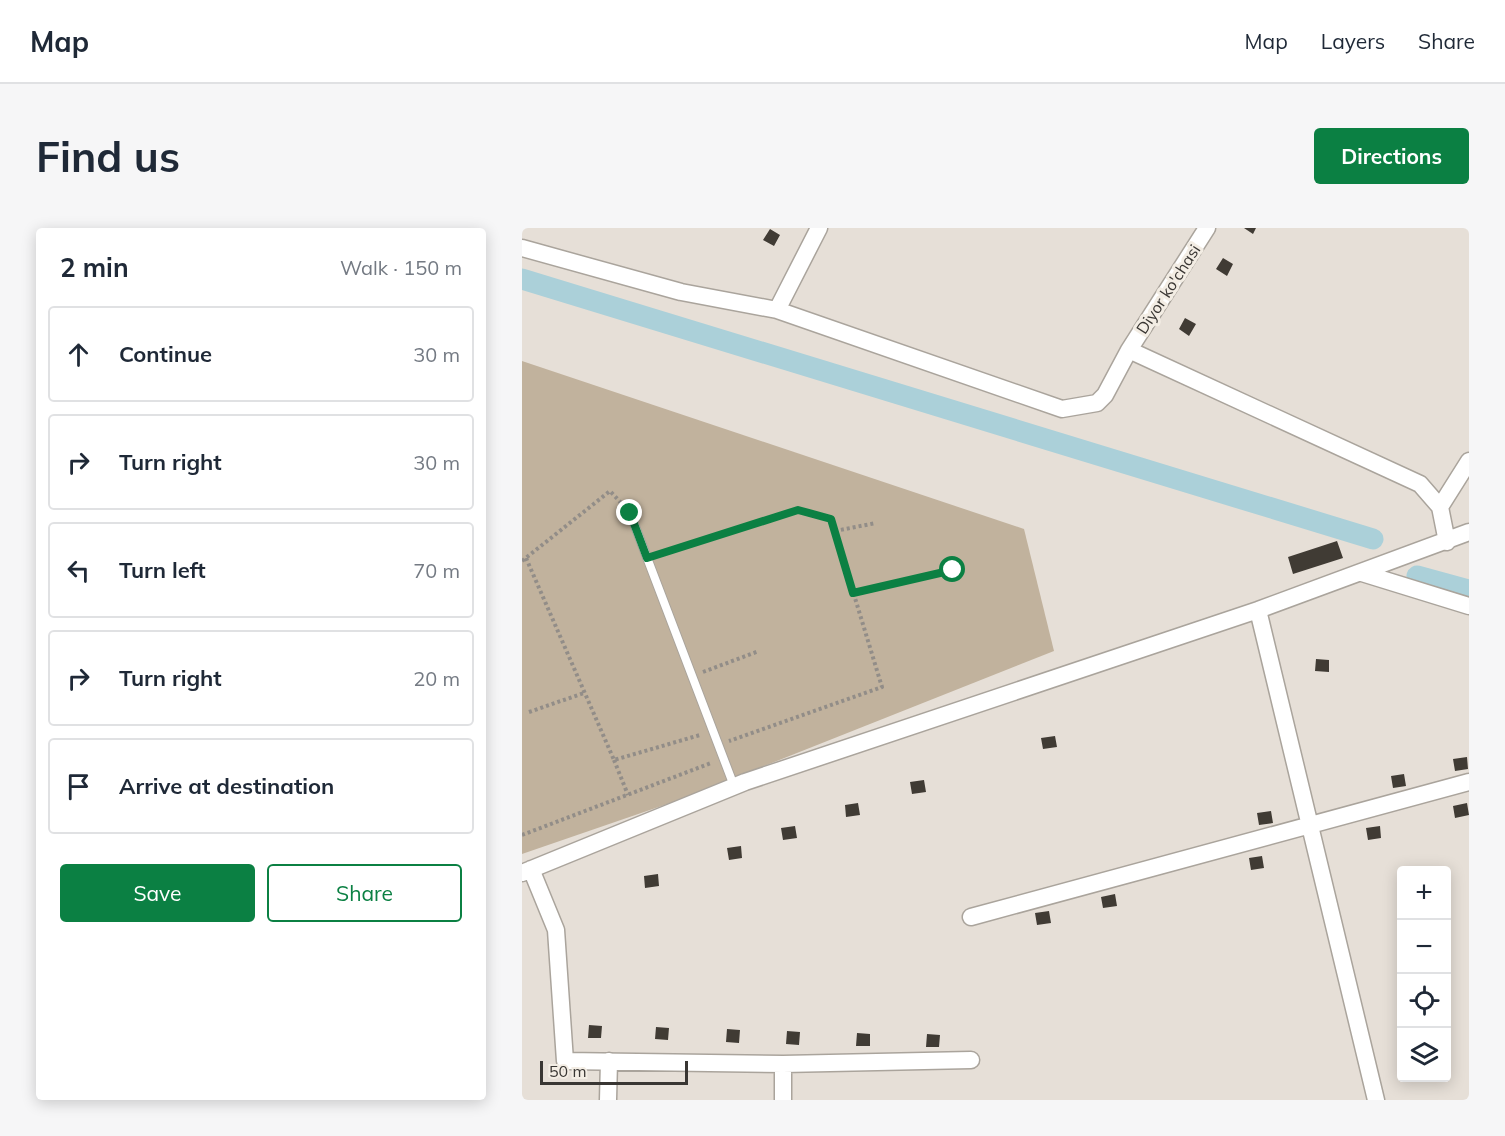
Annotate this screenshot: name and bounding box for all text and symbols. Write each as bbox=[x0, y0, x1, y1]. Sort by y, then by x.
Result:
text: Map bbox=[30, 24, 89, 59]
text: Map bbox=[1245, 28, 1288, 54]
text: Layers bbox=[1321, 28, 1385, 54]
text: Share bbox=[1418, 28, 1475, 54]
button: Directions bbox=[1314, 128, 1469, 184]
text: Find us bbox=[36, 130, 180, 183]
street label: Diyor ko'chasi bbox=[1132, 241, 1204, 337]
text: 2 min bbox=[60, 251, 129, 284]
text: Walk · 150 m bbox=[340, 255, 462, 280]
icon: ahead bbox=[62, 338, 95, 371]
text: Continue bbox=[119, 340, 212, 368]
text: 30 m bbox=[413, 342, 460, 367]
icon: right bbox=[62, 446, 95, 479]
text: Turn right bbox=[119, 448, 222, 476]
text: 30 m bbox=[413, 450, 460, 475]
route end bbox=[616, 499, 642, 525]
icon: left bbox=[62, 554, 95, 587]
text: Turn left bbox=[119, 556, 206, 584]
route start bbox=[939, 556, 965, 582]
text: 70 m bbox=[413, 558, 460, 583]
icon: right bbox=[62, 662, 95, 695]
text: Turn right bbox=[119, 664, 222, 692]
text: 20 m bbox=[413, 666, 460, 691]
icon: arrive bbox=[62, 770, 95, 803]
text: Arrive at destination bbox=[119, 772, 334, 800]
button: Save bbox=[60, 864, 255, 922]
button: Share bbox=[267, 864, 462, 922]
map controls bbox=[1397, 866, 1451, 1082]
button: + bbox=[1397, 866, 1451, 920]
button: − bbox=[1397, 920, 1451, 974]
button: locate bbox=[1397, 974, 1451, 1028]
button: layers bbox=[1397, 1028, 1451, 1082]
scale bar bbox=[540, 1058, 688, 1086]
text: 50 m bbox=[549, 1061, 586, 1081]

